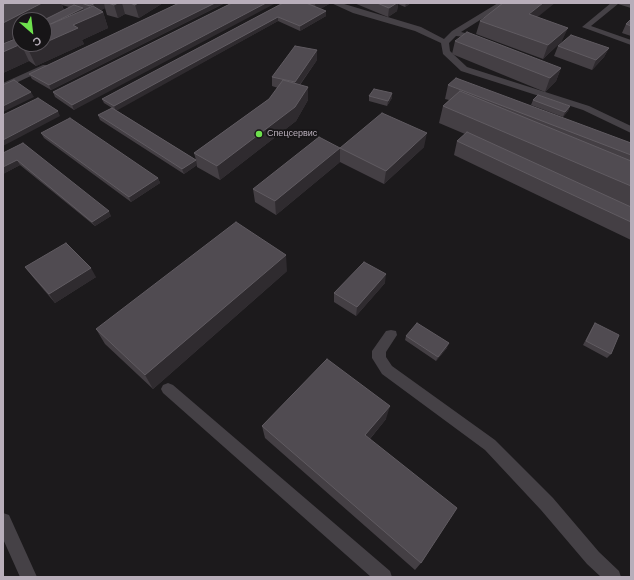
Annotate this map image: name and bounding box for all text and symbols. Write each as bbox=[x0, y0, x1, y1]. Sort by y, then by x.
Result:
north arrow bbox=[12, 12, 52, 52]
text: С bbox=[31, 35, 43, 49]
marker: Спецсервис bbox=[254, 129, 264, 139]
place label: Спецсервис bbox=[267, 129, 317, 139]

